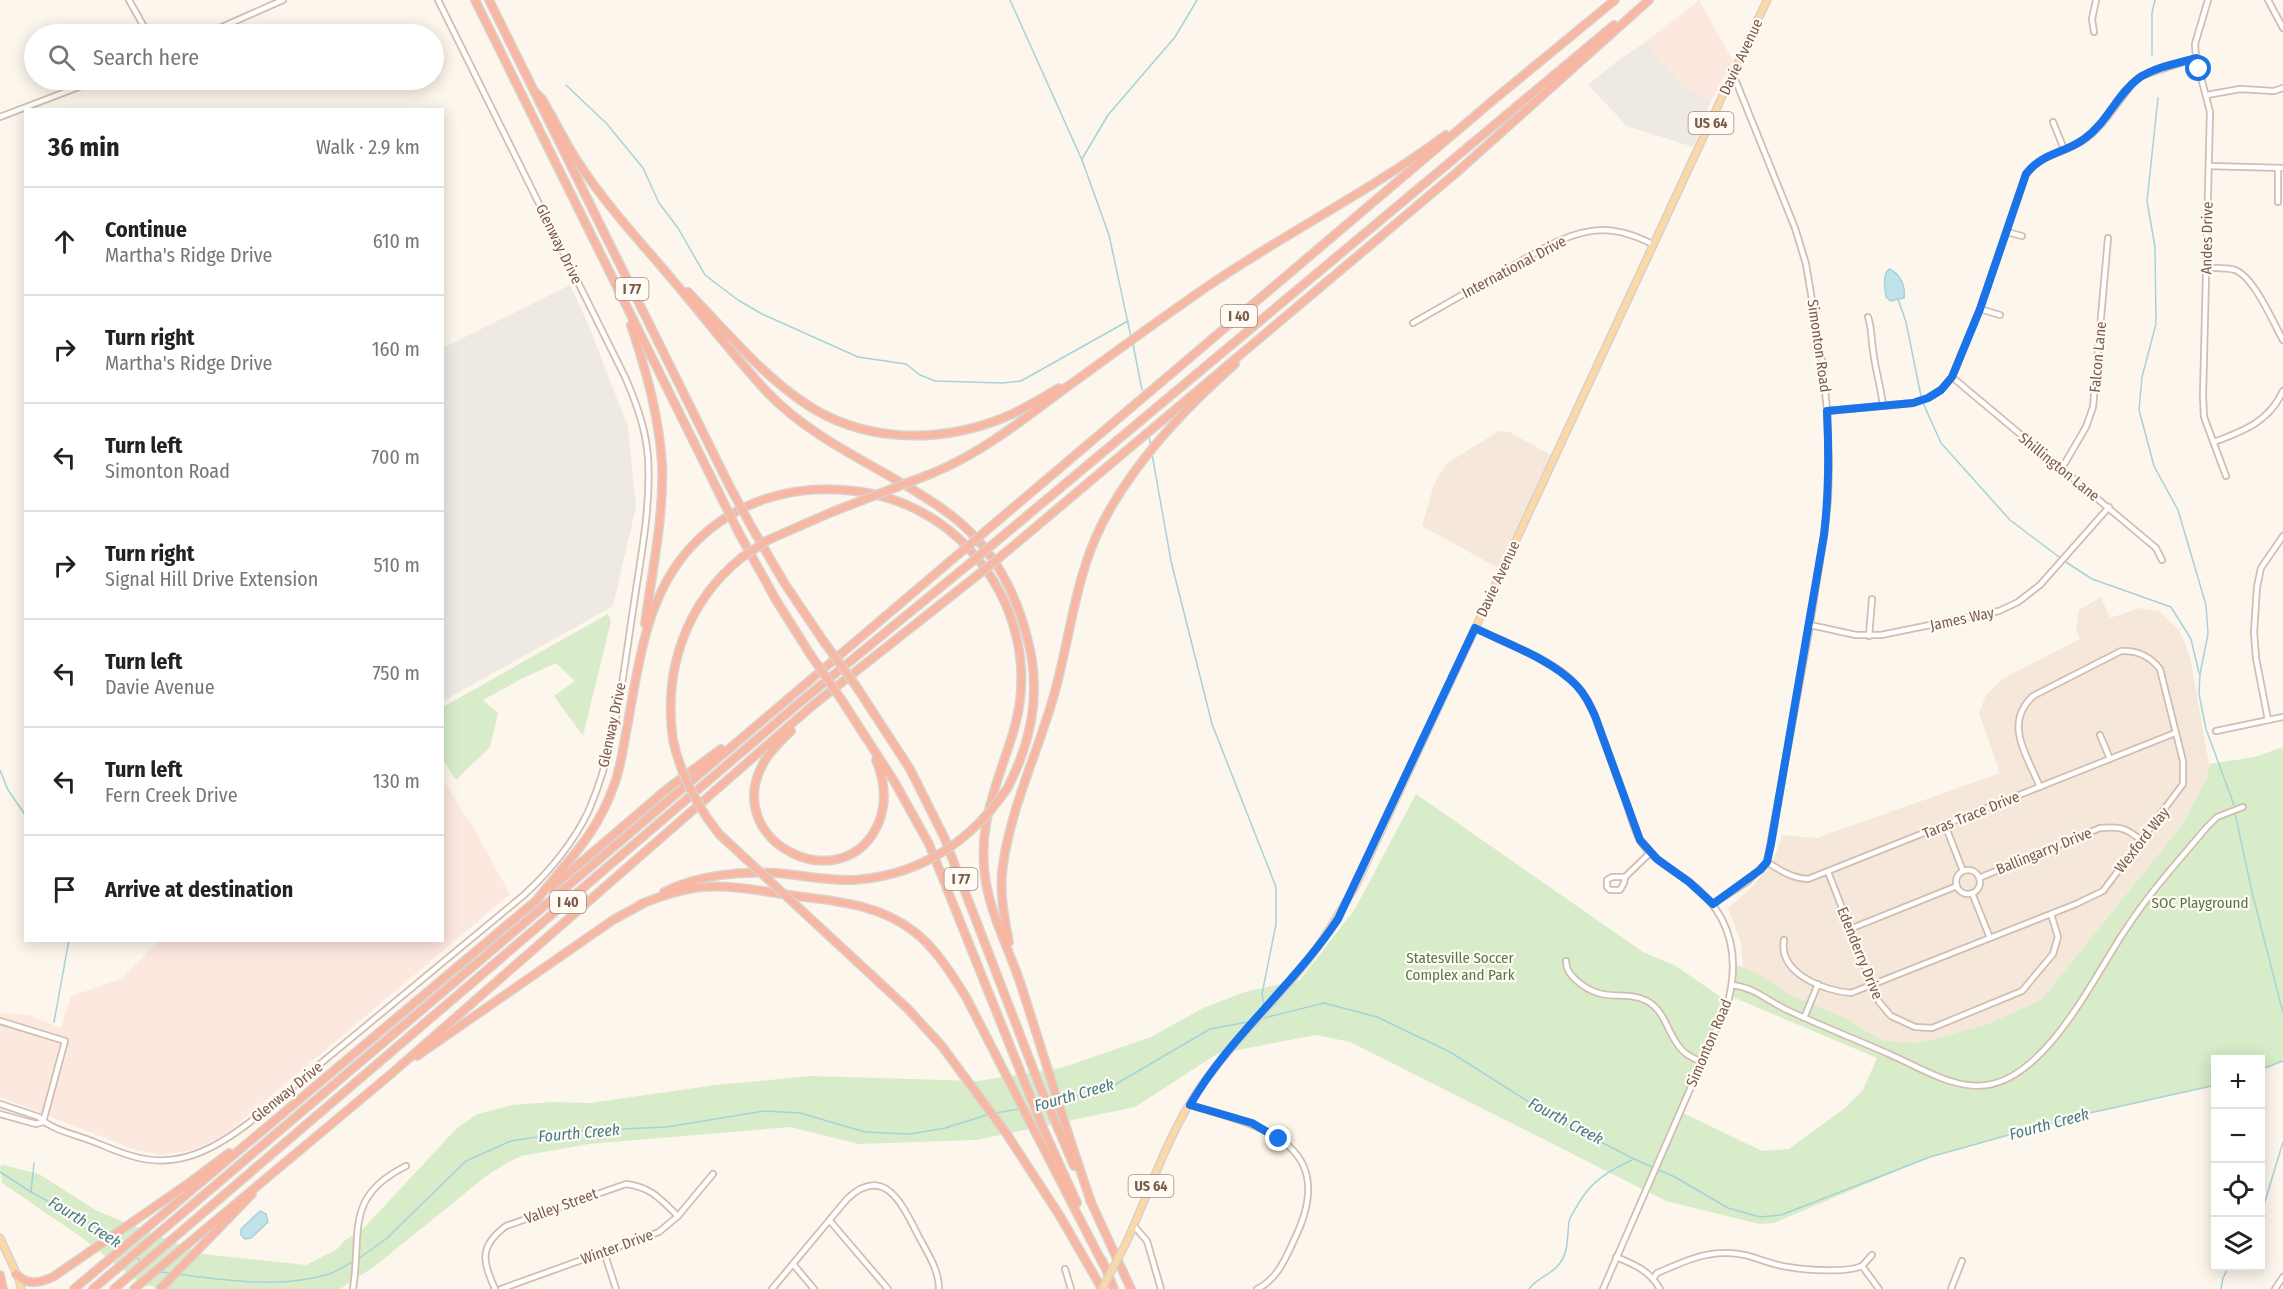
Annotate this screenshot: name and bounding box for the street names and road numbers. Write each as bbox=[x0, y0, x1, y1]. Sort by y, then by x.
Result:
street label: Davie Avenue bbox=[1715, 16, 1767, 98]
road number: US 64 bbox=[1688, 112, 1734, 134]
street label: Glenway Drive bbox=[532, 201, 586, 287]
street label: Andes Drive bbox=[2197, 201, 2217, 275]
street label: International Drive bbox=[1459, 232, 1569, 302]
road number: I 77 bbox=[616, 278, 648, 300]
street label: Simonton Road bbox=[1804, 298, 1834, 394]
road number: I 40 bbox=[1221, 305, 1257, 327]
street label: Falcon Lane bbox=[2086, 321, 2110, 393]
street label: Shillington Lane bbox=[2015, 429, 2103, 505]
street label: Davie Avenue bbox=[1472, 538, 1524, 620]
street label: James Way bbox=[1928, 603, 1996, 635]
street label: Glenway Drive bbox=[594, 681, 630, 769]
street label: Taras Trace Drive bbox=[1920, 787, 2022, 843]
street label: Wexford Way bbox=[2111, 803, 2173, 876]
street label: Ballingarry Drive bbox=[1994, 824, 2094, 878]
road number: I 77 bbox=[944, 868, 978, 890]
road number: I 40 bbox=[550, 891, 586, 913]
street label: Edenderry Drive bbox=[1833, 904, 1887, 1002]
street label: Simonton Road bbox=[1682, 996, 1736, 1090]
street label: Glenway Drive bbox=[248, 1058, 326, 1126]
road number: US 64 bbox=[1128, 1175, 1174, 1197]
street label: Valley Street bbox=[522, 1184, 600, 1228]
street label: Winter Drive bbox=[578, 1226, 656, 1268]

